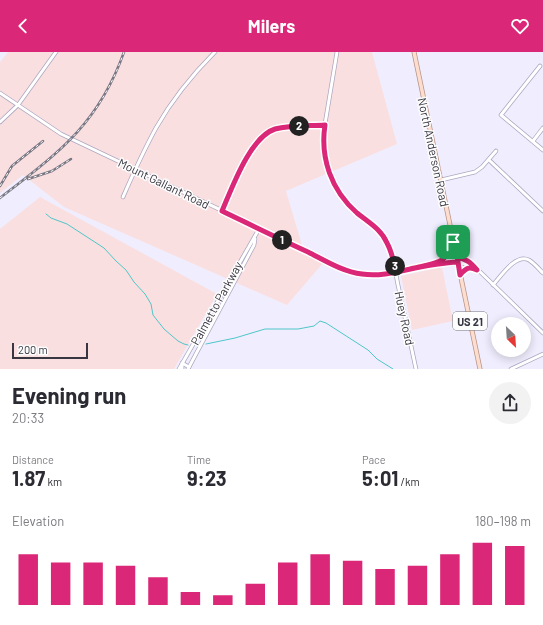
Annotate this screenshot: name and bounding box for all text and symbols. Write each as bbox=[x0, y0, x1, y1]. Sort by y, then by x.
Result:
icon: back bbox=[12, 15, 34, 37]
text: Milers bbox=[248, 15, 295, 37]
icon: heart bbox=[509, 15, 531, 37]
street label: North Anderson Road bbox=[416, 96, 452, 208]
pin: 2 bbox=[289, 116, 309, 136]
text: 2 bbox=[296, 119, 302, 132]
street label: Mount Gallant Road bbox=[116, 155, 212, 211]
pin bbox=[436, 225, 470, 259]
pin: 1 bbox=[272, 230, 292, 250]
icon: arrive bbox=[442, 231, 464, 253]
text: 1 bbox=[280, 233, 284, 246]
pin: 3 bbox=[385, 256, 405, 276]
street label: Palmetto Parkway bbox=[187, 258, 245, 347]
text: 3 bbox=[392, 259, 398, 272]
street label: Huey Road bbox=[392, 290, 418, 346]
road number: US 21 bbox=[453, 312, 487, 330]
north arrow bbox=[491, 317, 531, 357]
map controls bbox=[491, 317, 531, 357]
scale bar bbox=[12, 341, 88, 360]
text: 200 m bbox=[18, 343, 48, 356]
text: Evening run bbox=[12, 382, 126, 408]
button: share bbox=[489, 382, 531, 424]
text: 20:33 bbox=[12, 410, 44, 426]
text: Distance bbox=[12, 453, 54, 466]
text: Time bbox=[187, 453, 211, 466]
text: Pace bbox=[362, 453, 386, 466]
text: 1.87 bbox=[12, 466, 45, 490]
text: 9:23 bbox=[187, 466, 227, 490]
text: 5:01 bbox=[362, 466, 398, 490]
text: km bbox=[45, 475, 62, 488]
text: /km bbox=[398, 475, 420, 488]
text: Elevation bbox=[12, 513, 64, 529]
text: 180–198 m bbox=[475, 513, 531, 529]

